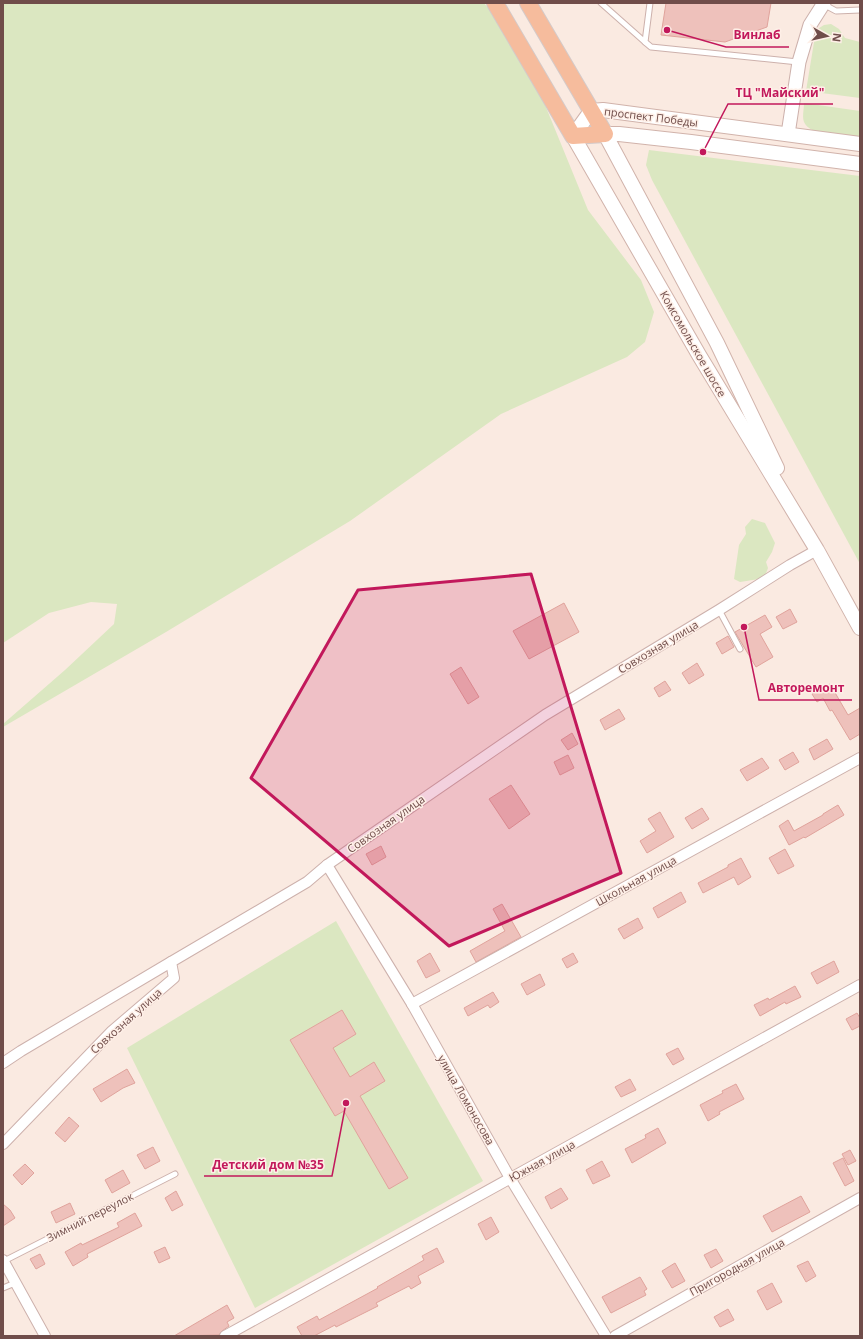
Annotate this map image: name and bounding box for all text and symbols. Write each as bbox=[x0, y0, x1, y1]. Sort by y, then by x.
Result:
north arrow bbox=[807, 16, 847, 56]
callout: Винлаб bbox=[726, 23, 789, 47]
text: Винлаб bbox=[733, 26, 781, 43]
text: N bbox=[829, 32, 845, 43]
callout: ТЦ "Майский" bbox=[728, 80, 833, 104]
text: ТЦ "Майский" bbox=[736, 84, 824, 101]
street label: проспект Победы bbox=[603, 103, 699, 130]
street label: Комсомольское шоссе bbox=[657, 288, 730, 400]
street label: Совхозная улица bbox=[615, 617, 701, 677]
callout: Авторемонт bbox=[759, 676, 852, 700]
text: Авторемонт bbox=[768, 679, 845, 696]
street label: Совхозная улица bbox=[344, 791, 427, 856]
street label: Школьная улица bbox=[593, 852, 679, 909]
street label: Совхозная улица bbox=[87, 984, 165, 1057]
street label: улица Ломоносова bbox=[435, 1052, 498, 1147]
street label: Южная улица bbox=[506, 1136, 578, 1185]
callout: Детский дом №35 bbox=[204, 1152, 332, 1176]
text: Детский дом №35 bbox=[212, 1156, 324, 1173]
street label: Зимний переулок bbox=[44, 1188, 136, 1245]
street label: Пригородная улица bbox=[687, 1234, 787, 1299]

